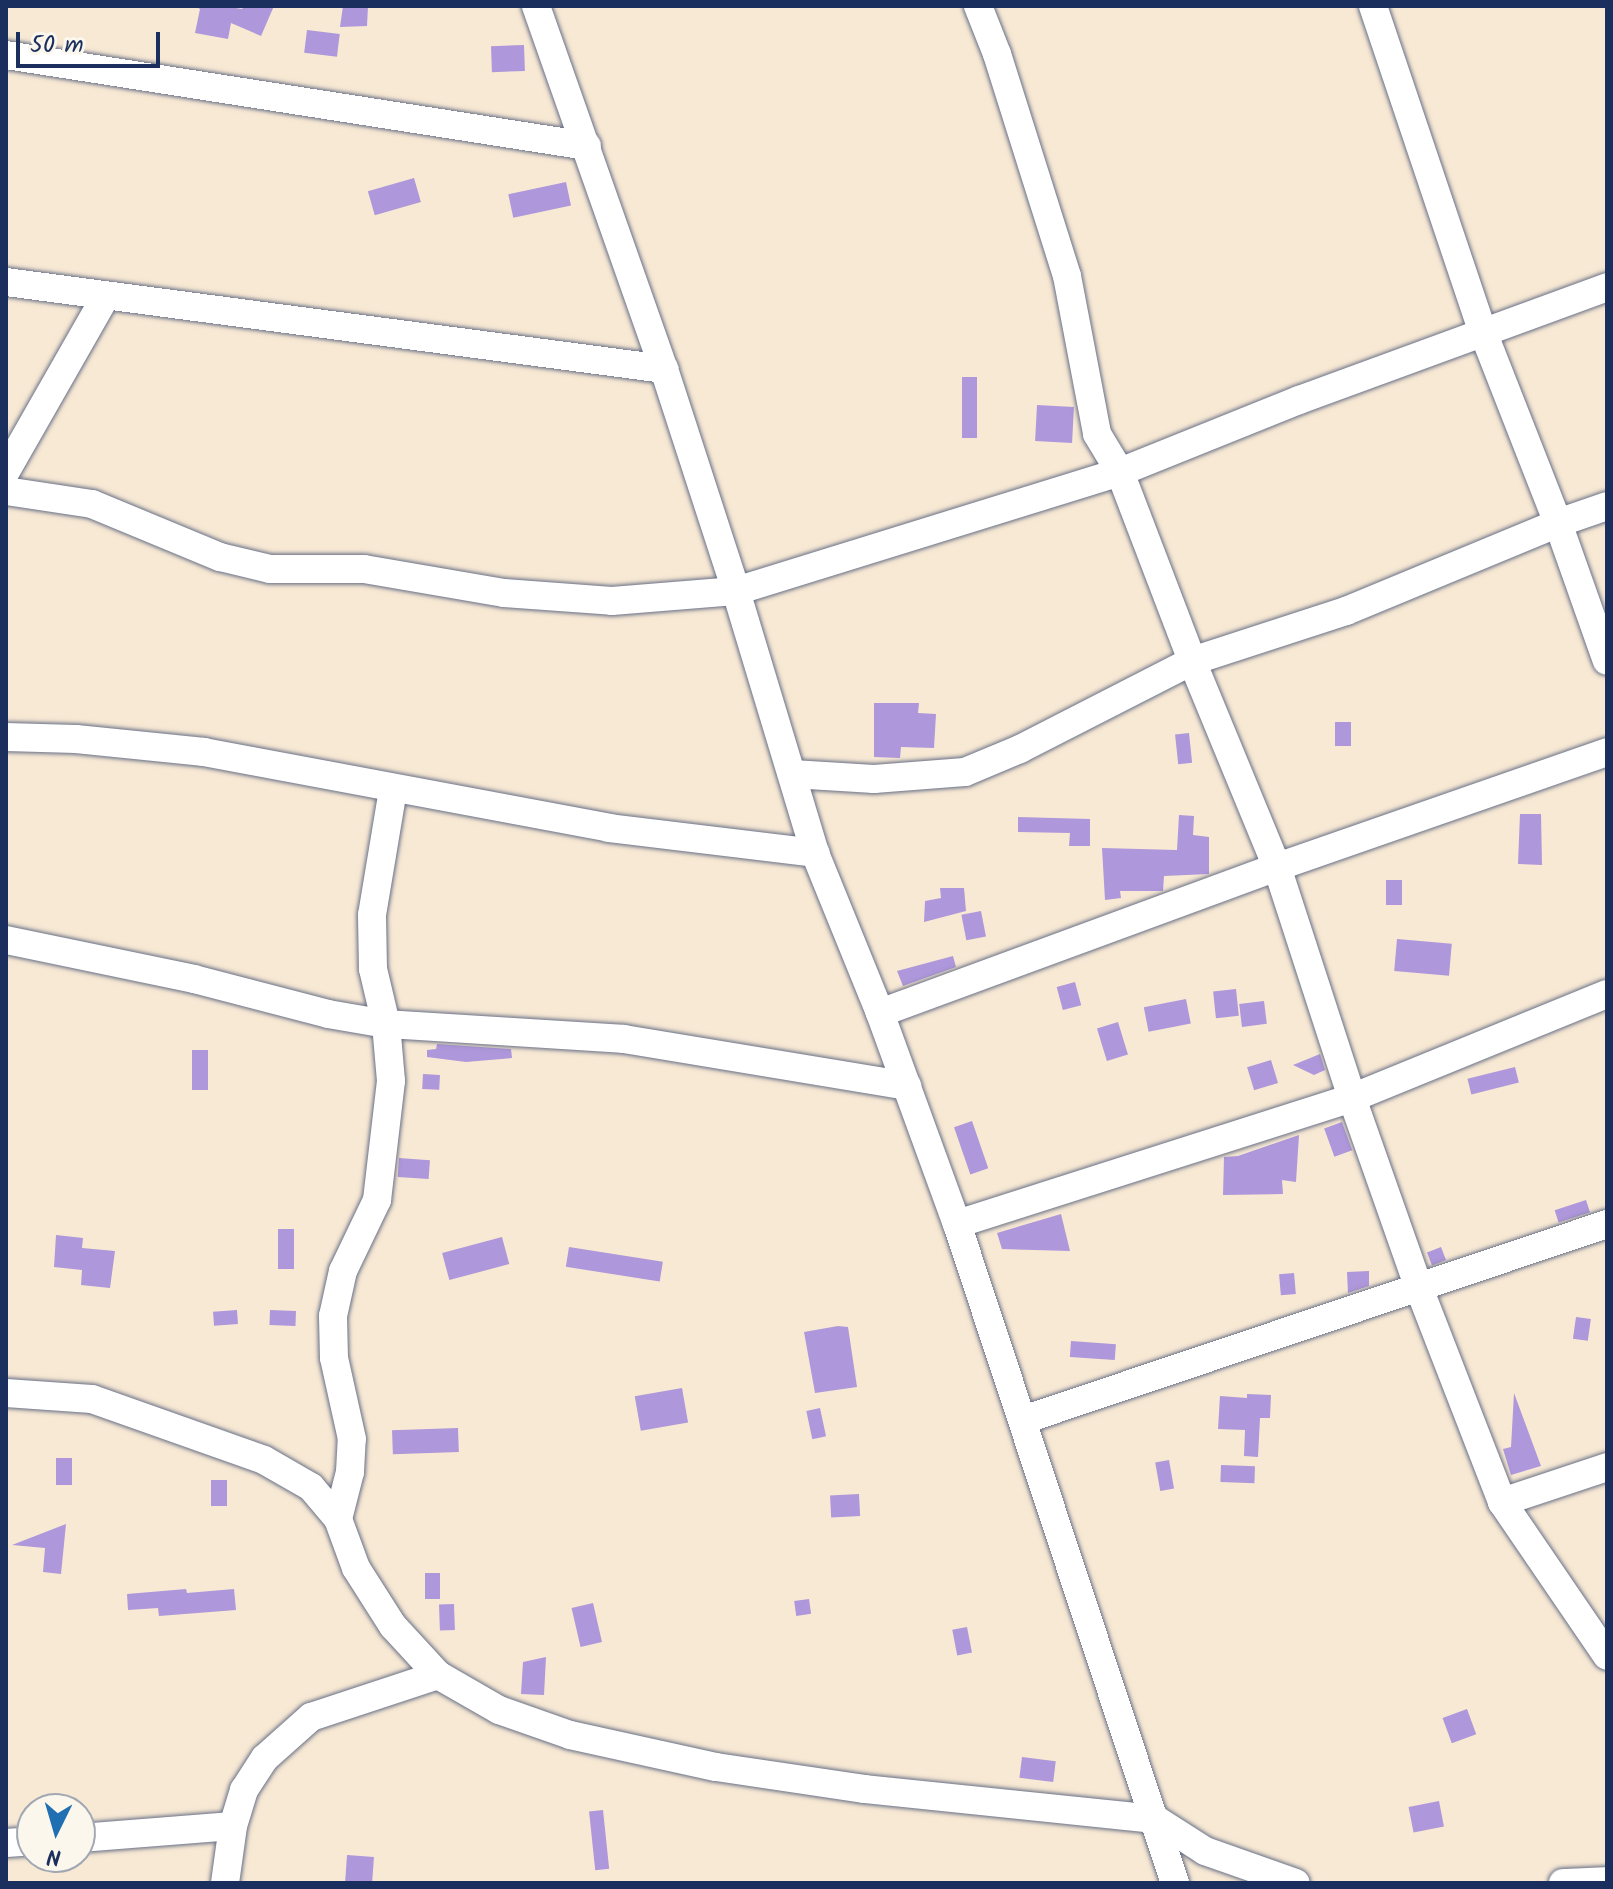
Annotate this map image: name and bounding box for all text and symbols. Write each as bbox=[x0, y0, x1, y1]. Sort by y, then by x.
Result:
scale bar bbox=[20, 16, 164, 66]
text: 50 m bbox=[30, 26, 84, 65]
north arrow bbox=[16, 1793, 96, 1873]
text: N bbox=[46, 1837, 62, 1873]

